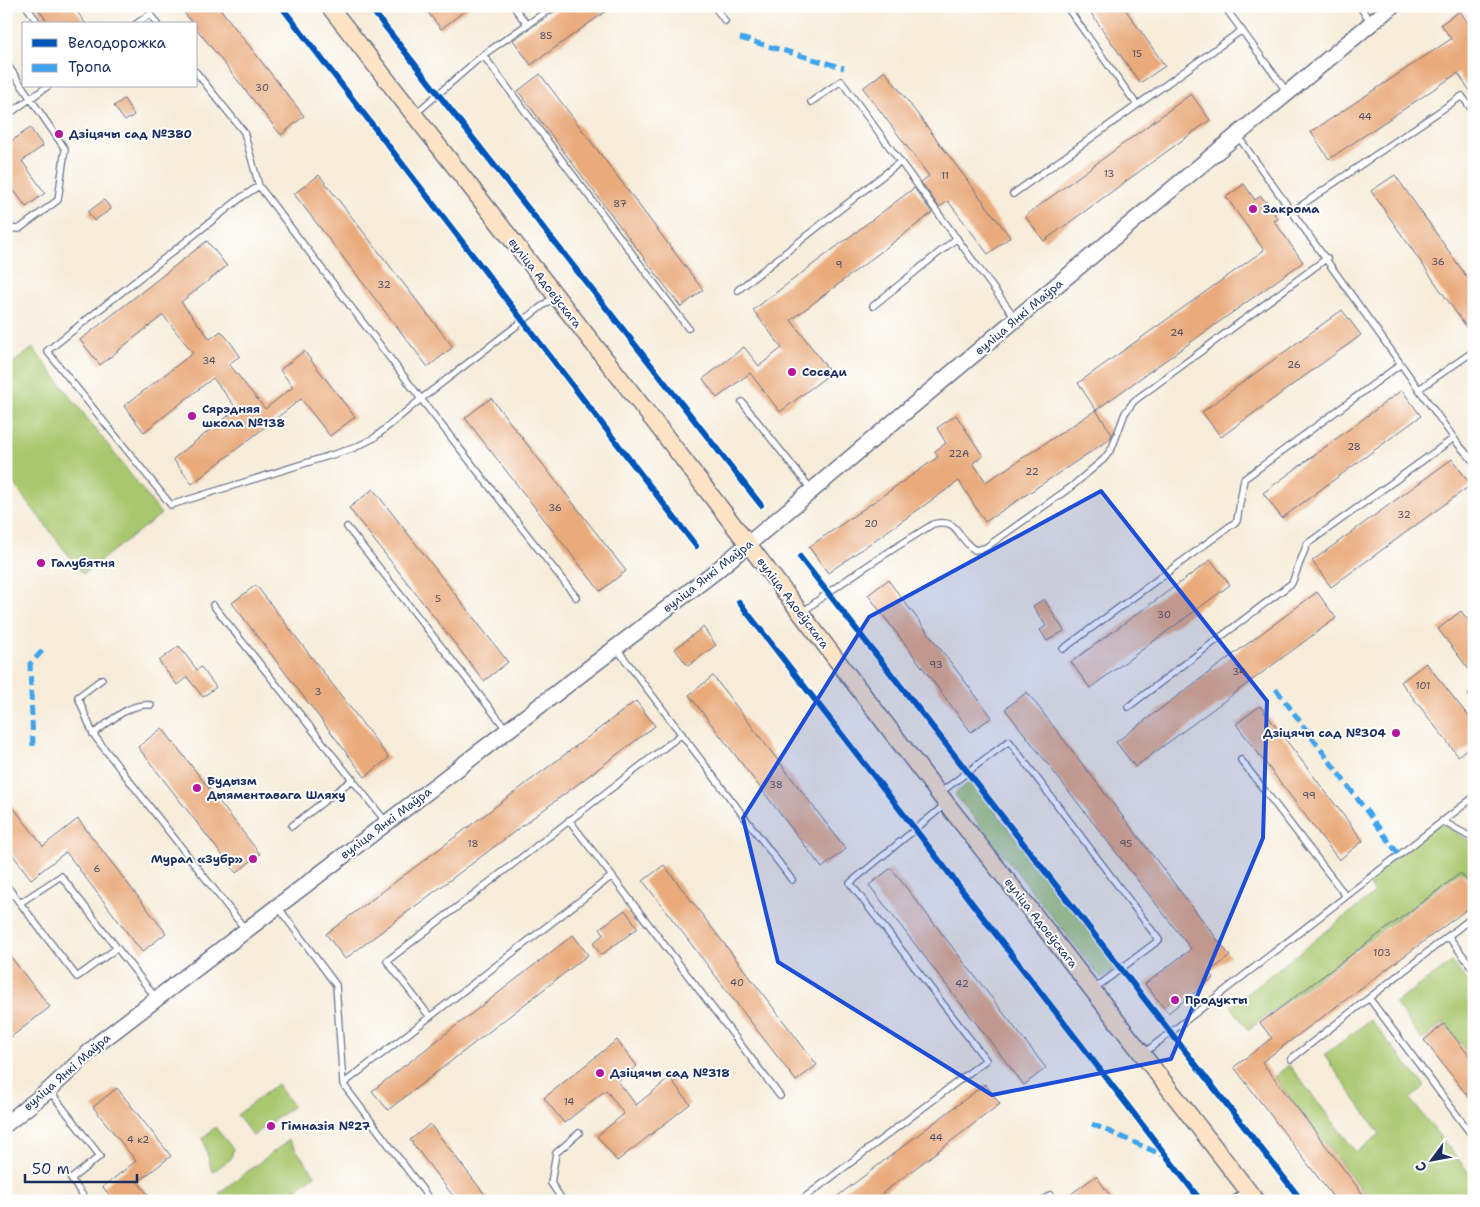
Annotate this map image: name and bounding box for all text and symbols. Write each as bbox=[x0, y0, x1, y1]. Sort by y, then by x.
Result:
legend bbox=[22, 22, 198, 88]
house number: 85 bbox=[540, 29, 552, 42]
text: Велодорожка bbox=[68, 33, 167, 53]
house number: 15 bbox=[1132, 47, 1142, 60]
text: Тропа bbox=[68, 57, 112, 77]
house number: 30 bbox=[255, 81, 269, 94]
house number: 44 bbox=[1358, 110, 1372, 123]
place label: Дзіцячы сад №380 bbox=[69, 126, 192, 142]
marker: Дзіцячы сад №380 bbox=[53, 128, 65, 140]
house number: 13 bbox=[1104, 167, 1114, 180]
house number: 11 bbox=[941, 169, 949, 182]
house number: 87 bbox=[613, 197, 627, 210]
place label: Закрома bbox=[1263, 201, 1320, 217]
marker: Закрома bbox=[1247, 203, 1259, 215]
street label: вуліца Адоеўскага bbox=[505, 235, 586, 332]
house number: 36 bbox=[1431, 255, 1445, 268]
house number: 9 bbox=[836, 258, 843, 271]
street label: вуліца Янкі Маўра bbox=[972, 275, 1067, 359]
house number: 32 bbox=[377, 278, 391, 291]
house number: 24 bbox=[1170, 326, 1184, 339]
house number: 34 bbox=[202, 354, 216, 367]
house number: 26 bbox=[1287, 358, 1301, 371]
place label: Соседи bbox=[802, 364, 847, 380]
marker: Соседи bbox=[786, 366, 798, 378]
place label: Сярэдняя школа №138 bbox=[202, 401, 285, 431]
marker: Сярэдняя школа №138 bbox=[186, 410, 198, 422]
house number: 28 bbox=[1347, 440, 1361, 453]
house number: 22А bbox=[949, 447, 969, 460]
house number: 22 bbox=[1025, 465, 1039, 478]
house number: 36 bbox=[548, 501, 562, 514]
house number: 32 bbox=[1397, 508, 1411, 521]
house number: 20 bbox=[864, 517, 878, 530]
street label: вуліца Янкі Маўра bbox=[660, 535, 757, 616]
street label: вуліца Адоеўскага bbox=[753, 554, 833, 652]
place label: Галубятня bbox=[51, 555, 115, 571]
marker: Галубятня bbox=[35, 557, 47, 569]
house number: 5 bbox=[435, 592, 441, 605]
house number: 30 bbox=[1157, 608, 1171, 621]
house number: 93 bbox=[929, 658, 943, 671]
house number: 34 bbox=[1232, 665, 1246, 678]
house number: 101 bbox=[1416, 679, 1430, 692]
house number: 3 bbox=[315, 685, 322, 698]
place label: Дзіцячы сад №304 bbox=[1263, 725, 1387, 741]
marker: Дзіцячы сад №304 bbox=[1390, 727, 1402, 739]
place label: Будызм Дыяментавага Шляху bbox=[207, 773, 346, 803]
house number: 38 bbox=[769, 778, 783, 791]
marker: Будызм Дыяментавага Шляху bbox=[191, 782, 203, 794]
street label: вуліца Янкі Маўра bbox=[337, 783, 435, 863]
house number: 99 bbox=[1302, 789, 1316, 802]
house number: 18 bbox=[467, 837, 479, 850]
house number: 95 bbox=[1120, 837, 1132, 850]
place label: Мурал «Зубр» bbox=[151, 851, 243, 867]
marker: Мурал «Зубр» bbox=[247, 853, 259, 865]
house number: 6 bbox=[94, 862, 101, 875]
street label: вуліца Адоеўскага bbox=[1001, 875, 1082, 972]
house number: 103 bbox=[1373, 946, 1391, 959]
house number: 40 bbox=[730, 976, 744, 989]
house number: 42 bbox=[955, 977, 969, 990]
place label: Продукты bbox=[1185, 992, 1248, 1008]
marker: Продукты bbox=[1169, 994, 1181, 1006]
street label: вуліца Янкі Маўра bbox=[20, 1029, 114, 1114]
place label: Дзіцячы сад №318 bbox=[610, 1065, 730, 1081]
marker: Дзіцячы сад №318 bbox=[594, 1067, 606, 1079]
house number: 14 bbox=[564, 1095, 574, 1108]
place label: Гімназія №27 bbox=[281, 1118, 371, 1134]
marker: Гімназія №27 bbox=[265, 1120, 277, 1132]
house number: 44 bbox=[929, 1131, 943, 1144]
house number: 4 к2 bbox=[127, 1133, 149, 1146]
north arrow bbox=[1408, 1134, 1458, 1184]
scale bar bbox=[25, 1152, 138, 1184]
text: С bbox=[1411, 1158, 1431, 1175]
text: 50 m bbox=[32, 1159, 70, 1179]

